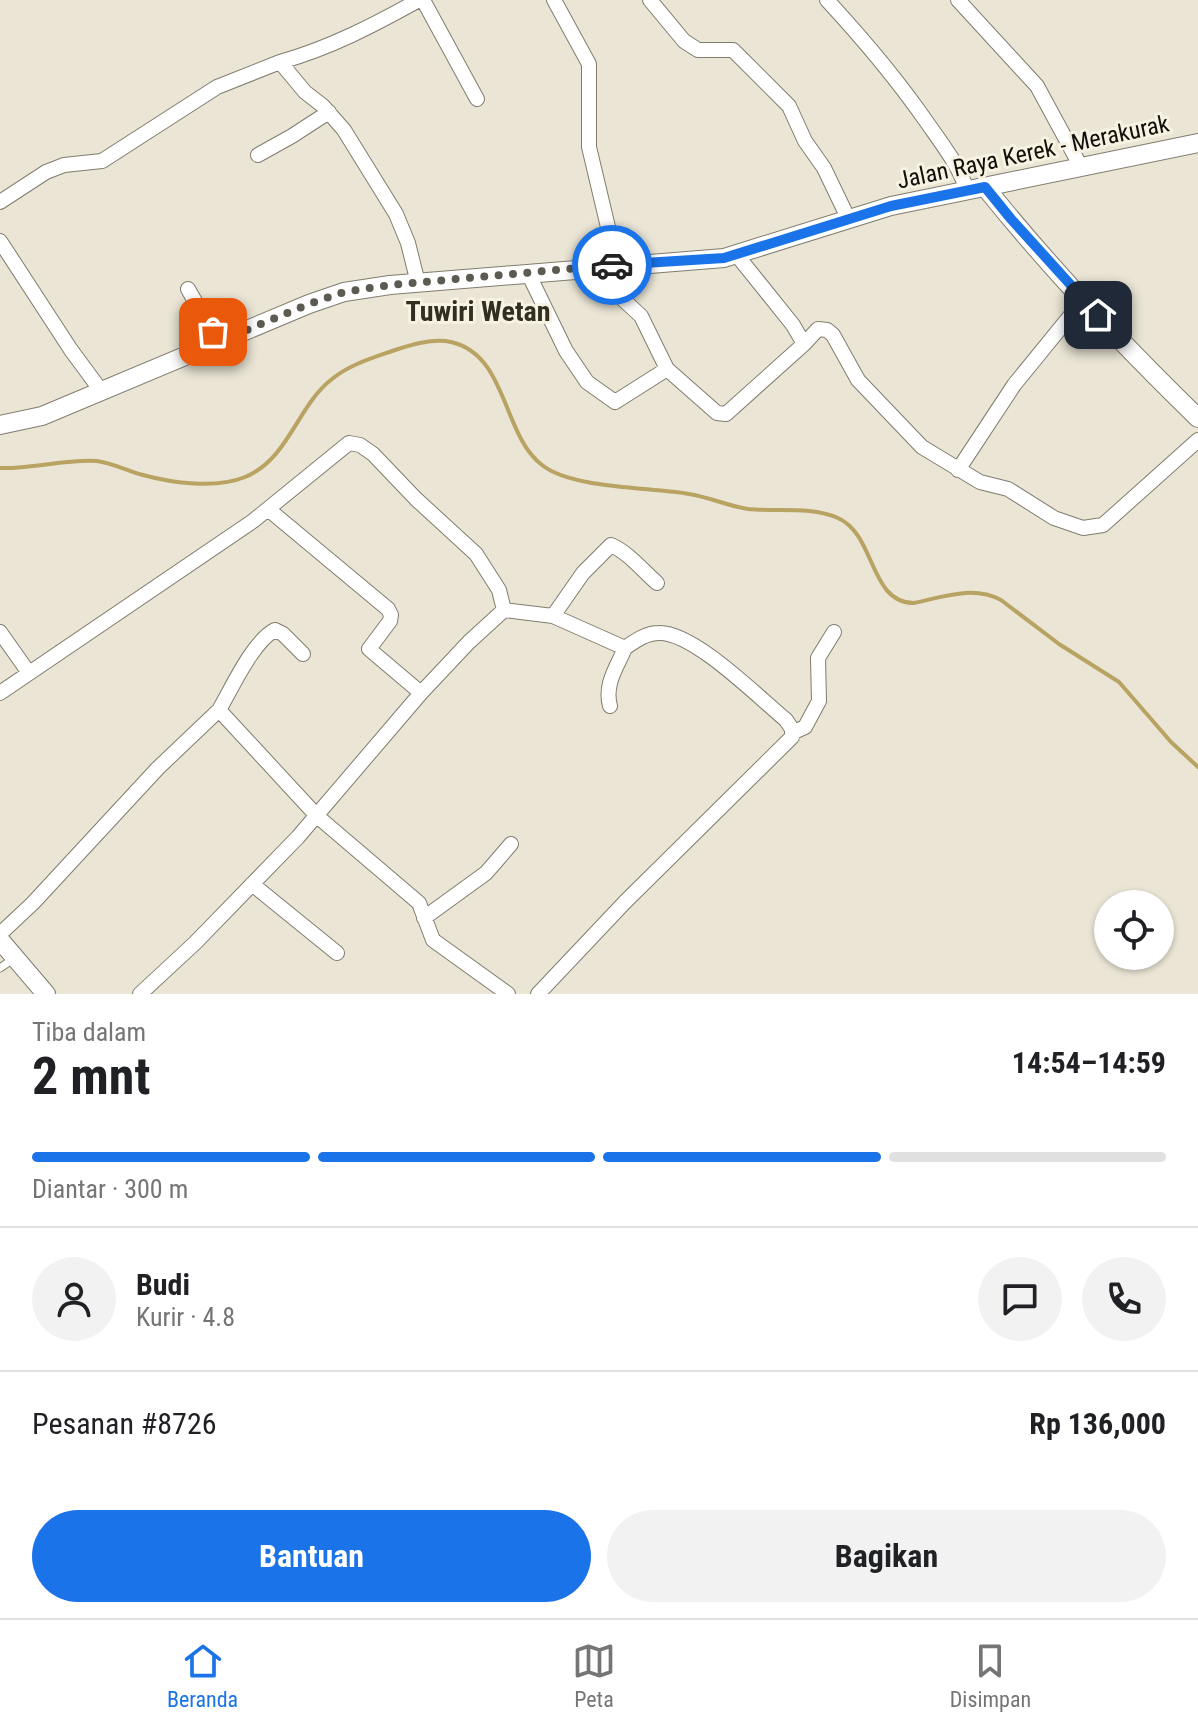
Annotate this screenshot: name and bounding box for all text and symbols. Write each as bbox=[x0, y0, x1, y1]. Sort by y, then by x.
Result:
street label: Jalan Raya Kerek - Merakurak bbox=[894, 109, 1172, 195]
courier bbox=[572, 225, 652, 305]
icon: car bbox=[590, 243, 634, 287]
pin bbox=[1064, 281, 1132, 349]
icon: home bbox=[1076, 293, 1120, 337]
district label: Tuwiri Wetan bbox=[405, 295, 551, 328]
pin bbox=[179, 298, 247, 366]
icon: bag bbox=[191, 310, 235, 354]
map controls bbox=[1094, 890, 1174, 970]
button: locate bbox=[1094, 890, 1174, 970]
text: Tiba dalam bbox=[32, 1017, 146, 1047]
text: 14:54–14:59 bbox=[1012, 1045, 1166, 1080]
text: 2 mnt bbox=[32, 1046, 150, 1107]
text: Diantar · 300 m bbox=[32, 1174, 188, 1204]
button: person bbox=[32, 1257, 116, 1341]
button: chat bbox=[978, 1257, 1062, 1341]
button: phone bbox=[1082, 1257, 1166, 1341]
text: Budi bbox=[136, 1267, 190, 1302]
text: Kurir · 4.8 bbox=[136, 1302, 235, 1332]
text: Pesanan #8726 bbox=[32, 1406, 217, 1441]
text: Rp 136,000 bbox=[1029, 1406, 1166, 1441]
button: Bantuan bbox=[32, 1510, 591, 1602]
button: Bagikan bbox=[607, 1510, 1166, 1602]
tab: Beranda bbox=[167, 1639, 238, 1712]
tab: Peta bbox=[572, 1639, 616, 1712]
tab: Disimpan bbox=[950, 1639, 1031, 1712]

